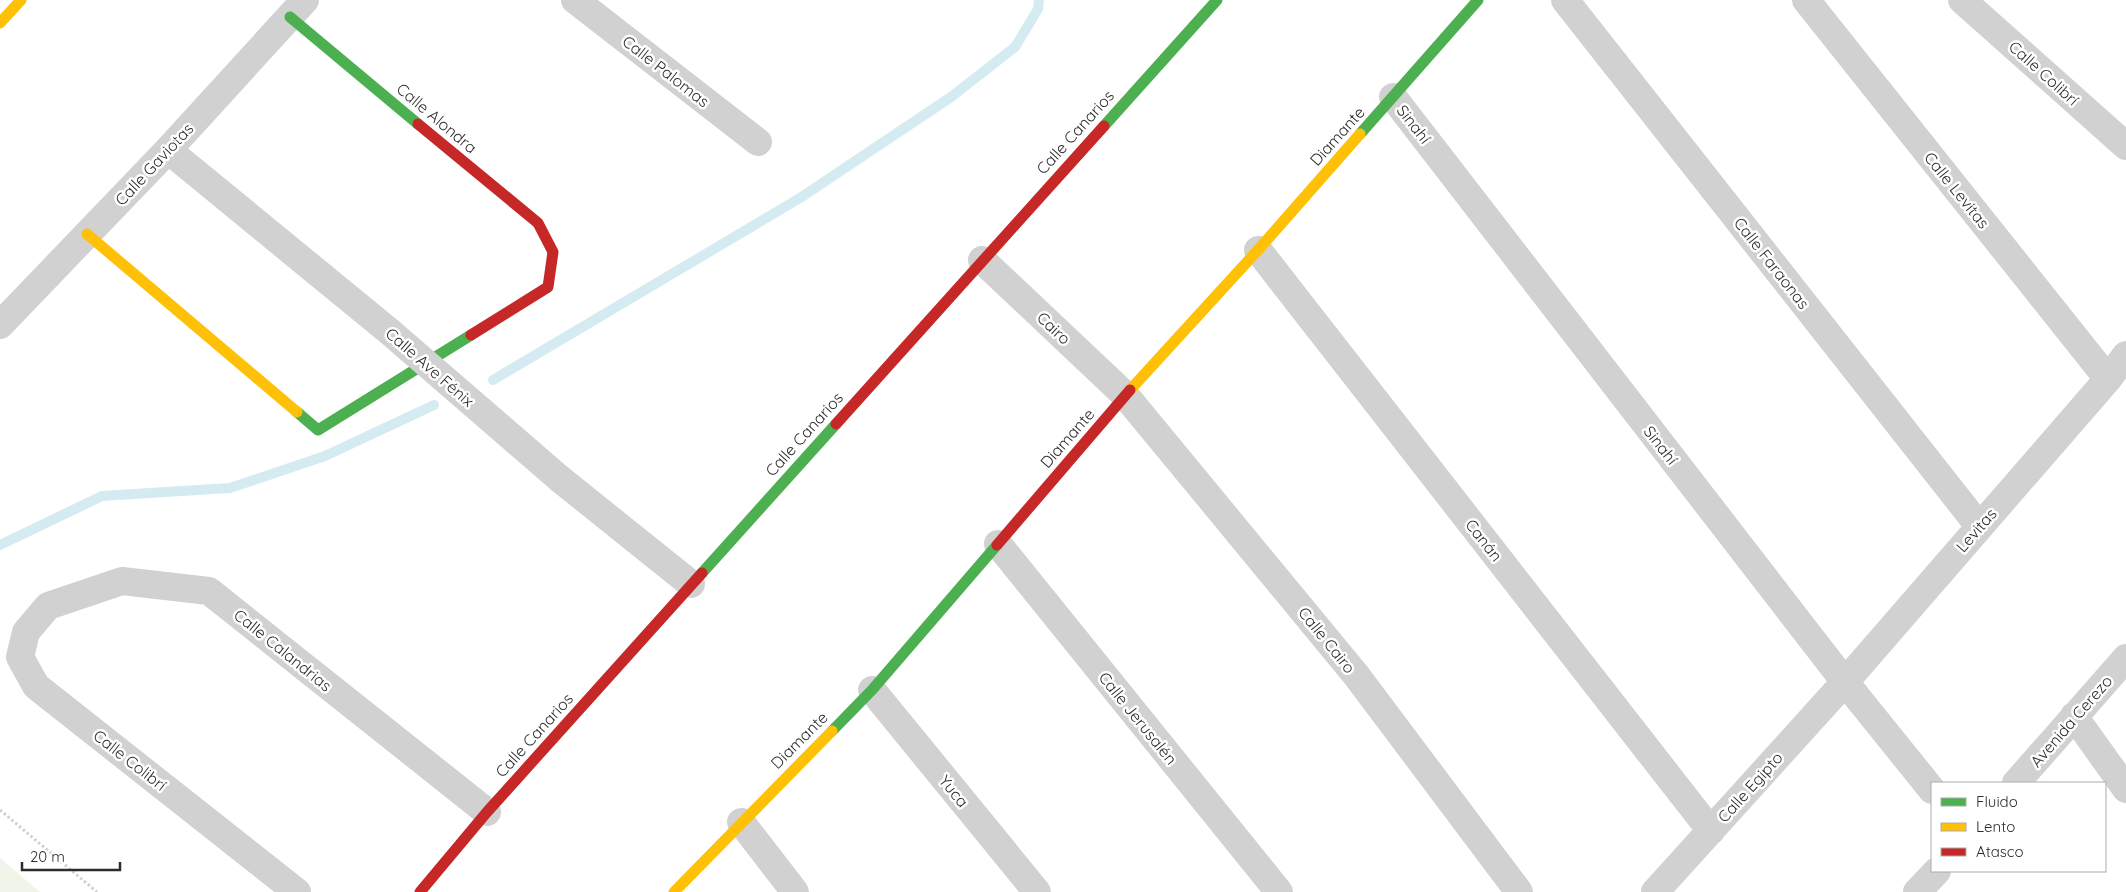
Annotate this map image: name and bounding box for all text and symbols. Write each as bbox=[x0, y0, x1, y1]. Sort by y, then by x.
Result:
street label: Calle Palomas bbox=[619, 31, 713, 111]
street label: Calle Colibrí bbox=[2005, 36, 2084, 110]
street label: Calle Alondra bbox=[393, 79, 481, 157]
street label: Calle Canarios bbox=[1032, 86, 1118, 178]
street label: Sinahí bbox=[1393, 101, 1436, 148]
street label: Diamante bbox=[1305, 102, 1369, 170]
street label: Calle Gaviotas bbox=[111, 118, 197, 210]
street label: Calle Levitas bbox=[1920, 148, 1994, 232]
street label: Calle Faraonas bbox=[1730, 213, 1814, 313]
street label: Cairo bbox=[1033, 307, 1075, 349]
street label: Calle Ave Fénix bbox=[382, 323, 479, 411]
street label: Calle Canarios bbox=[761, 388, 847, 480]
street label: Diamante bbox=[1036, 404, 1098, 472]
street label: Sinahí bbox=[1640, 422, 1683, 469]
street label: Levitas bbox=[1951, 504, 2001, 556]
street label: Canán bbox=[1461, 515, 1507, 565]
street label: Calle Cairo bbox=[1294, 603, 1360, 677]
street label: Calle Calandrias bbox=[230, 604, 336, 696]
street label: Calle Jerusalén bbox=[1095, 668, 1181, 768]
street label: Avenida Cerezo bbox=[2026, 671, 2116, 771]
street label: Calle Canarios bbox=[491, 689, 577, 781]
street label: Diamante bbox=[766, 707, 832, 773]
street label: Calle Colibrí bbox=[89, 725, 171, 795]
street label: Calle Egipto bbox=[1713, 748, 1787, 826]
street label: Yuca bbox=[935, 771, 973, 811]
legend bbox=[1931, 782, 2106, 872]
text: Fluido bbox=[1976, 792, 2018, 811]
text: Lento bbox=[1976, 817, 2015, 836]
scale bar bbox=[22, 840, 120, 872]
text: Atasco bbox=[1976, 842, 2024, 861]
text: 20 m bbox=[30, 847, 65, 866]

